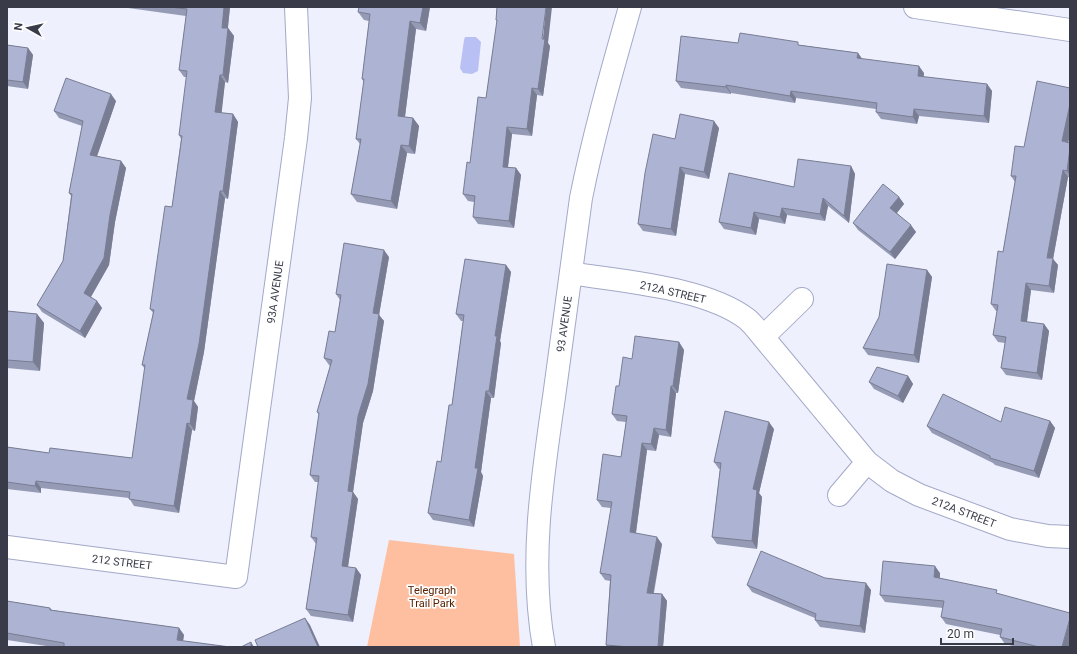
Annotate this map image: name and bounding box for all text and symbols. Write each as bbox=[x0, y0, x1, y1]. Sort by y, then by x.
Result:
north arrow bbox=[8, 8, 48, 48]
text: N bbox=[12, 22, 26, 31]
street label: 93A AVENUE bbox=[265, 260, 286, 324]
street label: 212A STREET bbox=[639, 279, 708, 307]
street label: 93 AVENUE bbox=[554, 295, 575, 353]
street label: 212A STREET bbox=[930, 494, 998, 531]
street label: 212 STREET bbox=[91, 552, 153, 573]
park label: Telegraph Trail Park bbox=[408, 584, 456, 610]
scale bar bbox=[941, 620, 1013, 646]
text: 20 m bbox=[947, 627, 974, 641]

